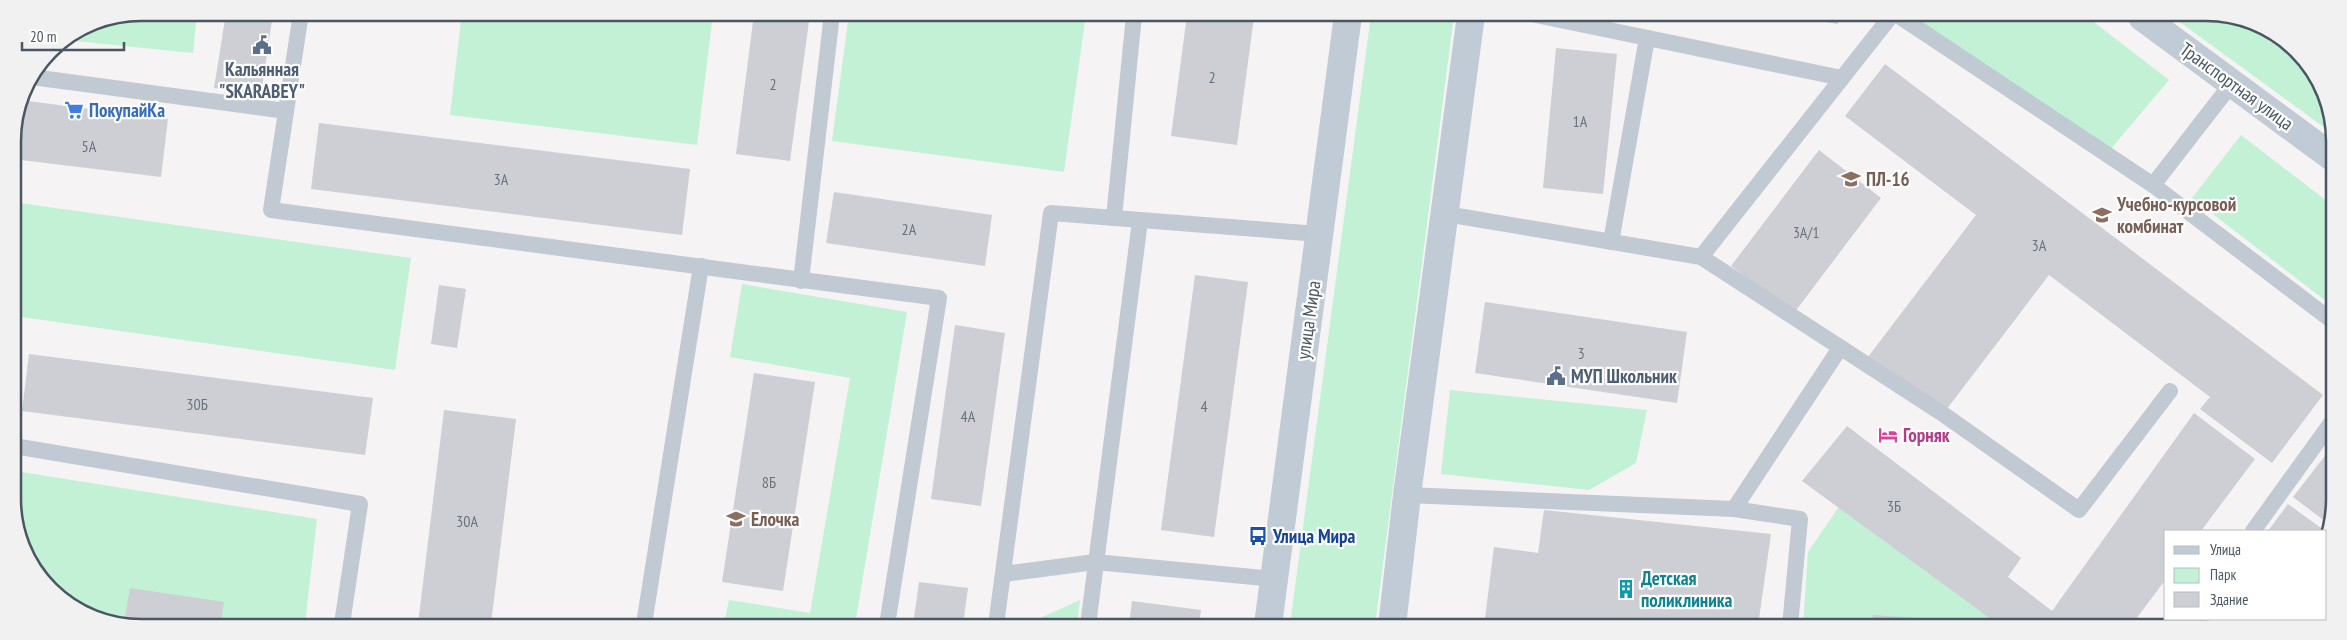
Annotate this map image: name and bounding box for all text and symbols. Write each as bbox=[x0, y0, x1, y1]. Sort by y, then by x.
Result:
scale bar bbox=[22, 20, 125, 52]
text: 20 m bbox=[30, 27, 56, 46]
public building icon: Кальянная "SKARABEY" bbox=[251, 34, 273, 56]
street label: Транспортная улица bbox=[2176, 37, 2298, 135]
place label: Кальянная "SKARABEY" bbox=[219, 57, 305, 103]
house number: 2 bbox=[1208, 67, 1216, 87]
house number: 2 bbox=[769, 74, 777, 94]
place label: ПокупайКа bbox=[89, 98, 165, 122]
supermarket icon: ПокупайКа bbox=[63, 99, 85, 121]
house number: 1А bbox=[1573, 111, 1588, 131]
house number: 5А bbox=[82, 136, 97, 156]
place label: ПЛ-16 bbox=[1866, 167, 1910, 191]
school or university icon: ПЛ-16 bbox=[1840, 168, 1862, 190]
house number: 3А bbox=[494, 169, 509, 189]
place label: Учебно-курсовой комбинат bbox=[2116, 192, 2236, 238]
school or university icon: Учебно-курсовой комбинат bbox=[2091, 204, 2113, 226]
house number: 2А bbox=[902, 219, 917, 239]
house number: 3А/1 bbox=[1793, 222, 1819, 242]
house number: 3А bbox=[2032, 235, 2047, 255]
street label: улица Мира bbox=[1291, 279, 1325, 361]
house number: 3 bbox=[1577, 343, 1585, 363]
place label: МУП Школьник bbox=[1571, 364, 1677, 388]
public building icon: МУП Школьник bbox=[1545, 365, 1567, 387]
house number: 30Б bbox=[186, 394, 208, 414]
house number: 4 bbox=[1200, 396, 1208, 416]
house number: 4А bbox=[961, 406, 976, 426]
place label: Горняк bbox=[1903, 423, 1950, 447]
hotel icon: Горняк bbox=[1877, 424, 1899, 446]
house number: 8Б bbox=[762, 472, 776, 492]
house number: 3Б bbox=[1887, 496, 1901, 516]
place label: Елочка bbox=[751, 507, 800, 531]
school or university icon: Елочка bbox=[725, 508, 747, 530]
house number: 30А bbox=[456, 511, 478, 531]
place label: Улица Мира bbox=[1272, 524, 1356, 548]
bus stop icon: Улица Мира bbox=[1247, 525, 1269, 547]
legend bbox=[2164, 530, 2327, 620]
text: Улица bbox=[2210, 540, 2241, 559]
text: Парк bbox=[2210, 565, 2236, 584]
place label: Детская поликлиника bbox=[1641, 566, 1733, 612]
building icon: Детская поликлиника bbox=[1615, 578, 1637, 600]
text: Здание bbox=[2210, 590, 2248, 609]

